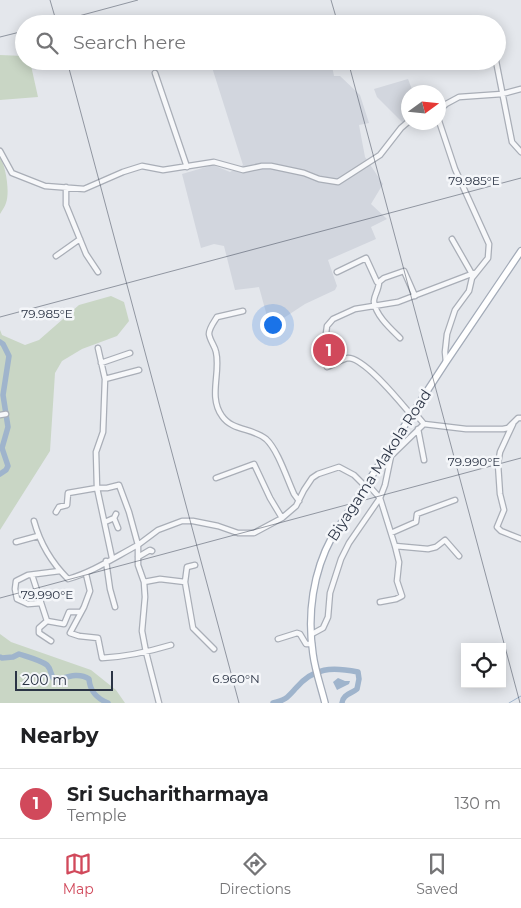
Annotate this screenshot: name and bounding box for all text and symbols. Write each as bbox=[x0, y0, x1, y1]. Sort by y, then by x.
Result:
search box bbox=[15, 15, 506, 70]
icon: search bbox=[33, 29, 61, 57]
text: Search here bbox=[73, 31, 186, 54]
north arrow bbox=[401, 85, 446, 130]
text: 79.985°E bbox=[448, 173, 500, 188]
text: 79.985°E bbox=[21, 306, 73, 321]
your location bbox=[260, 312, 286, 338]
pin: 1 bbox=[313, 331, 345, 369]
street label: Biyagama Makola Road bbox=[323, 386, 435, 544]
text: 79.990°E bbox=[448, 454, 500, 469]
text: 79.990°E bbox=[21, 587, 73, 602]
map controls bbox=[461, 643, 506, 688]
button: locate bbox=[461, 643, 506, 688]
scale bar bbox=[15, 668, 112, 691]
text: 200 m bbox=[22, 671, 67, 689]
text: 6.960°N bbox=[212, 671, 260, 686]
text: Nearby bbox=[20, 723, 99, 748]
text: Sri Sucharitharmaya bbox=[67, 783, 269, 806]
text: 1 bbox=[33, 794, 39, 813]
text: 130 m bbox=[454, 794, 501, 813]
text: Temple bbox=[67, 806, 127, 825]
tab: Map bbox=[63, 850, 94, 898]
tab: Directions bbox=[219, 850, 291, 898]
tab: Saved bbox=[416, 850, 458, 898]

